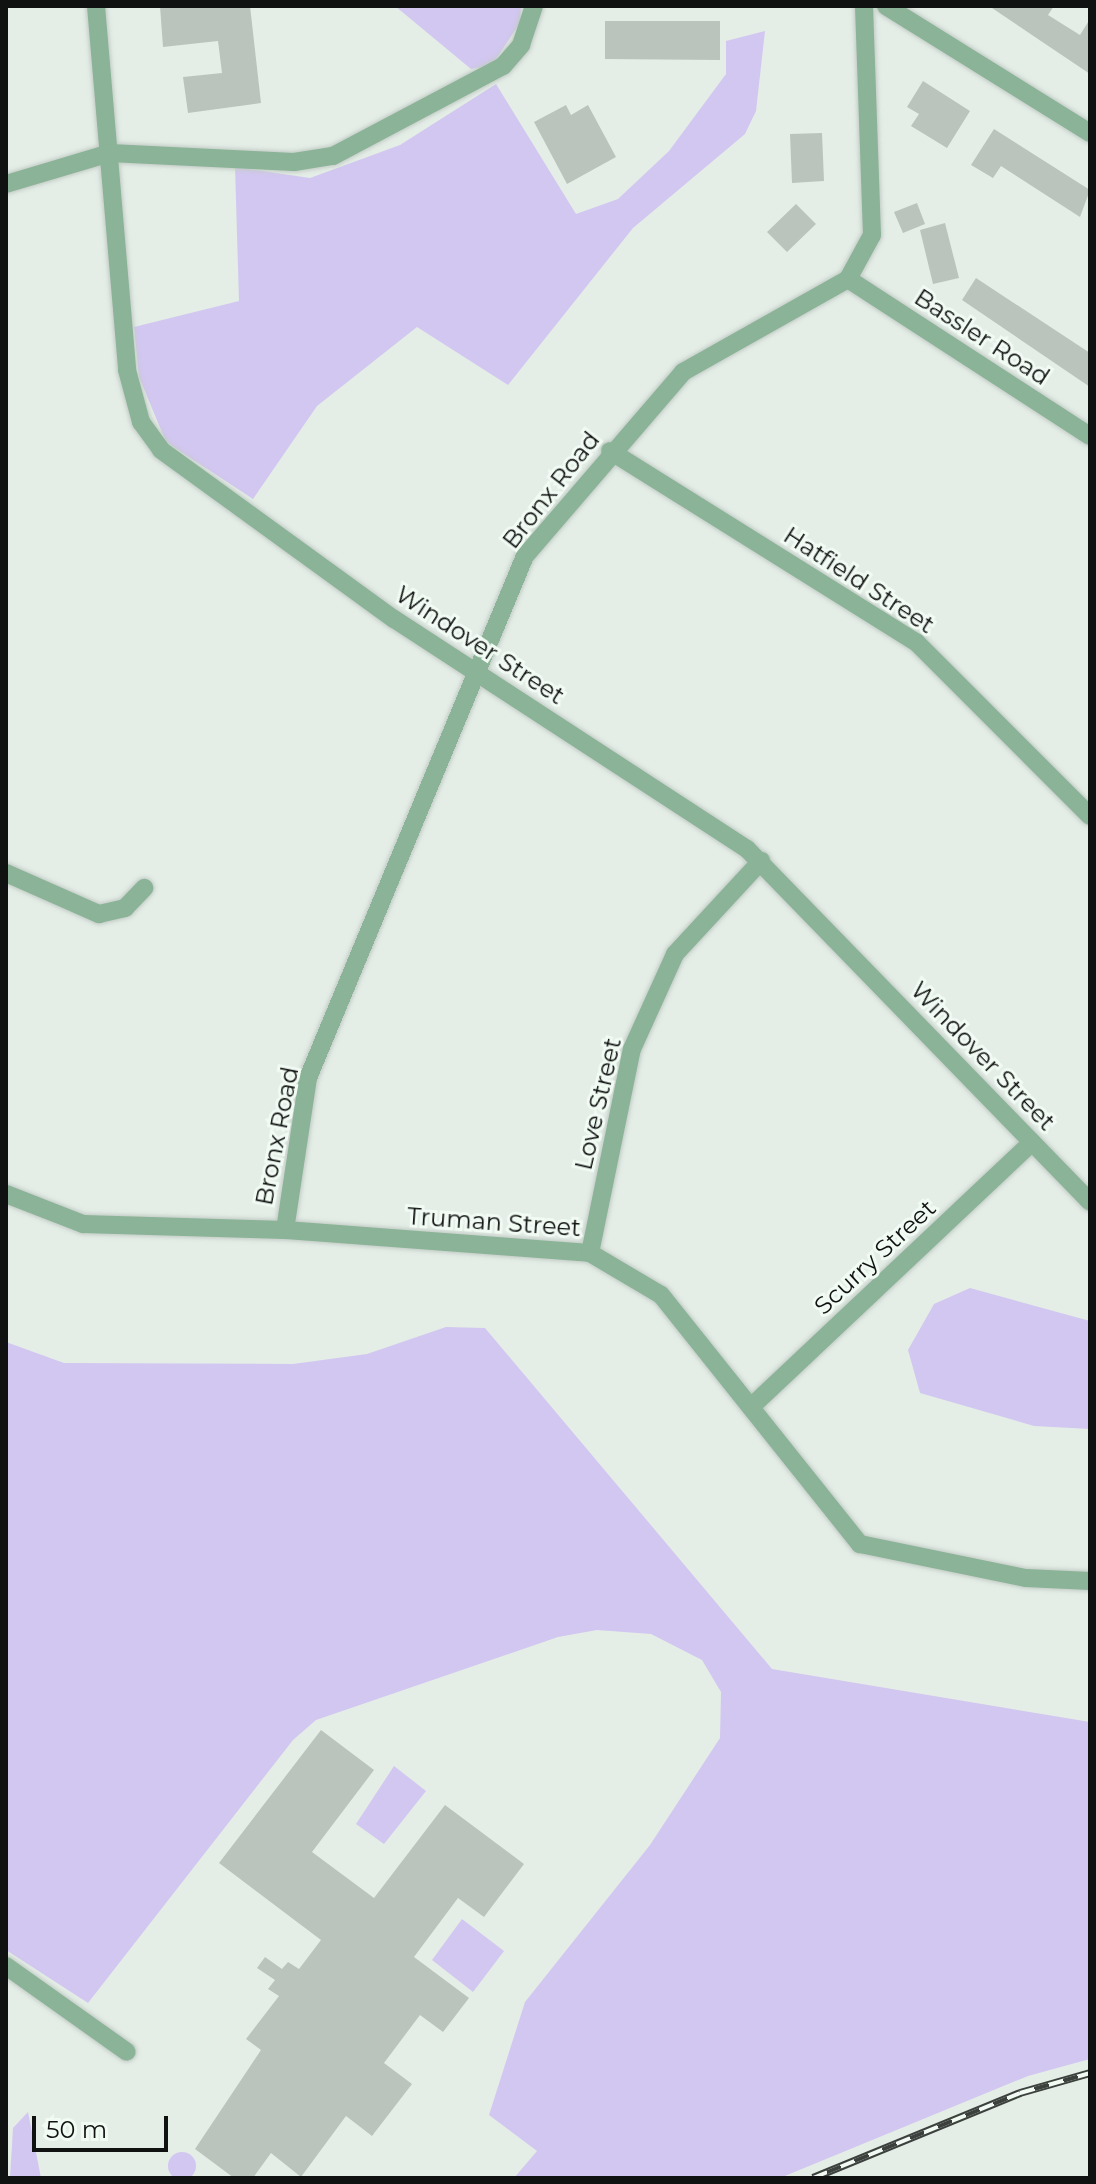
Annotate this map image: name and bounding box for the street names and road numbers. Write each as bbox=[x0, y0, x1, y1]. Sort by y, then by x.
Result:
street label: Bassler Road bbox=[909, 283, 1055, 391]
street label: Bronx Road bbox=[496, 426, 606, 554]
street label: Hatfield Street bbox=[778, 521, 940, 639]
street label: Windover Street bbox=[390, 580, 570, 710]
street label: Windover Street bbox=[905, 976, 1061, 1136]
street label: Love Street bbox=[569, 1035, 627, 1173]
street label: Bronx Road bbox=[249, 1064, 305, 1208]
street label: Scurry Street bbox=[808, 1194, 942, 1320]
street label: Truman Street bbox=[406, 1202, 582, 1242]

